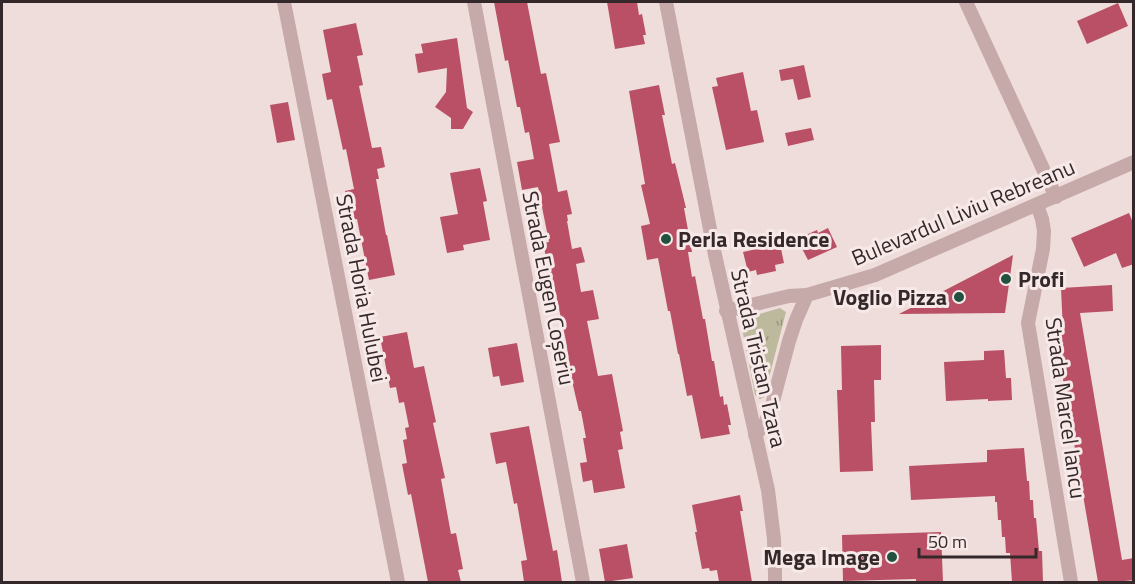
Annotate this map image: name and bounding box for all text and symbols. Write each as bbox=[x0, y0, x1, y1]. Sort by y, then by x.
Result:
street label: Bulevardul Liviu Rebreanu bbox=[846, 150, 1080, 274]
street label: Strada Eugen Coșeriu bbox=[514, 188, 584, 388]
street label: Strada Horia Hulubei bbox=[327, 191, 397, 385]
place label: Perla Residence bbox=[678, 222, 830, 256]
marker: Perla Residence bbox=[659, 232, 673, 246]
place label: Profi bbox=[1018, 262, 1064, 296]
street label: Strada Tristan Tzara bbox=[722, 265, 796, 451]
marker: Profi bbox=[999, 272, 1013, 286]
place label: Voglio Pizza bbox=[833, 280, 947, 314]
marker: Voglio Pizza bbox=[952, 290, 966, 304]
street label: Strada Marcel Iancu bbox=[1036, 315, 1096, 501]
scale bar bbox=[919, 521, 1036, 559]
text: 50 m bbox=[928, 528, 967, 555]
place label: Mega Image bbox=[763, 540, 880, 574]
marker: Mega Image bbox=[885, 550, 899, 564]

